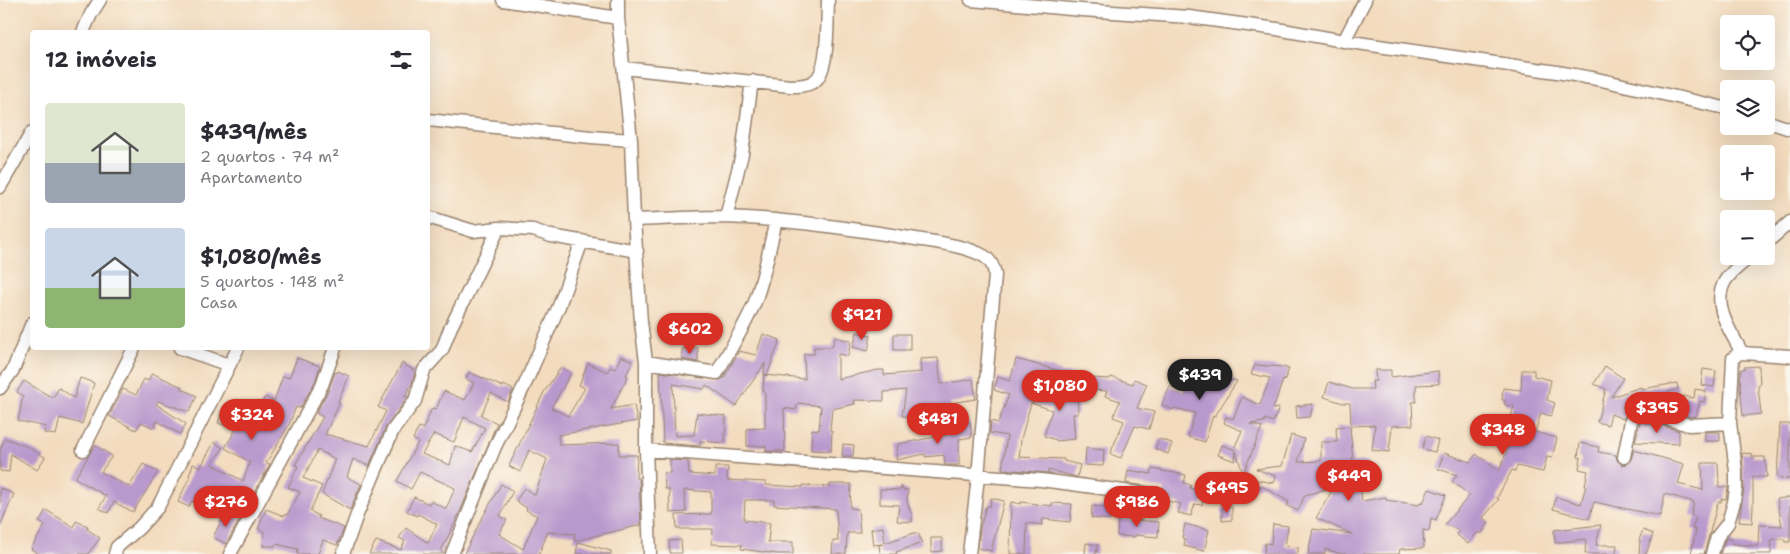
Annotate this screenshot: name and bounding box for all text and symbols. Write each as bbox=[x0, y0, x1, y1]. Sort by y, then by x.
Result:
map controls bbox=[1720, 15, 1775, 265]
button: locate bbox=[1720, 15, 1775, 70]
text: 12 imóveis bbox=[45, 46, 157, 74]
icon: filters bbox=[387, 46, 415, 74]
button: layers bbox=[1720, 80, 1775, 135]
text: $439/mês bbox=[200, 118, 307, 146]
icon: home bbox=[85, 123, 145, 183]
button: + bbox=[1720, 145, 1775, 200]
text: 2 quartos · 74 m² bbox=[200, 146, 339, 167]
text: Apartamento bbox=[200, 167, 302, 188]
button: − bbox=[1720, 210, 1775, 265]
text: $1,080/mês bbox=[200, 243, 321, 271]
icon: home bbox=[85, 248, 145, 308]
text: 5 quartos · 148 m² bbox=[200, 271, 344, 292]
text: Casa bbox=[200, 292, 237, 313]
pin: $921 bbox=[832, 298, 892, 341]
text: $921 bbox=[842, 304, 882, 325]
pin: $602 bbox=[660, 312, 720, 355]
text: $602 bbox=[668, 318, 712, 339]
pin: $439 bbox=[1170, 358, 1230, 401]
text: $439 bbox=[1178, 364, 1222, 385]
pin: $1,080 bbox=[1019, 370, 1101, 412]
text: $1,080 bbox=[1033, 375, 1087, 396]
pin: $395 bbox=[1627, 392, 1687, 434]
text: $395 bbox=[1636, 397, 1678, 418]
pin: $324 bbox=[222, 398, 282, 441]
pin: $481 bbox=[908, 402, 968, 445]
text: $324 bbox=[230, 404, 274, 425]
text: $481 bbox=[918, 408, 958, 429]
pin: $348 bbox=[1473, 414, 1533, 456]
text: $348 bbox=[1481, 419, 1525, 440]
pin: $449 bbox=[1319, 460, 1379, 502]
text: $449 bbox=[1327, 465, 1371, 486]
pin: $495 bbox=[1197, 472, 1257, 514]
text: $495 bbox=[1206, 477, 1248, 498]
pin: $276 bbox=[196, 486, 256, 528]
pin: $986 bbox=[1107, 486, 1167, 528]
text: $276 bbox=[204, 491, 248, 512]
text: $986 bbox=[1115, 491, 1159, 512]

